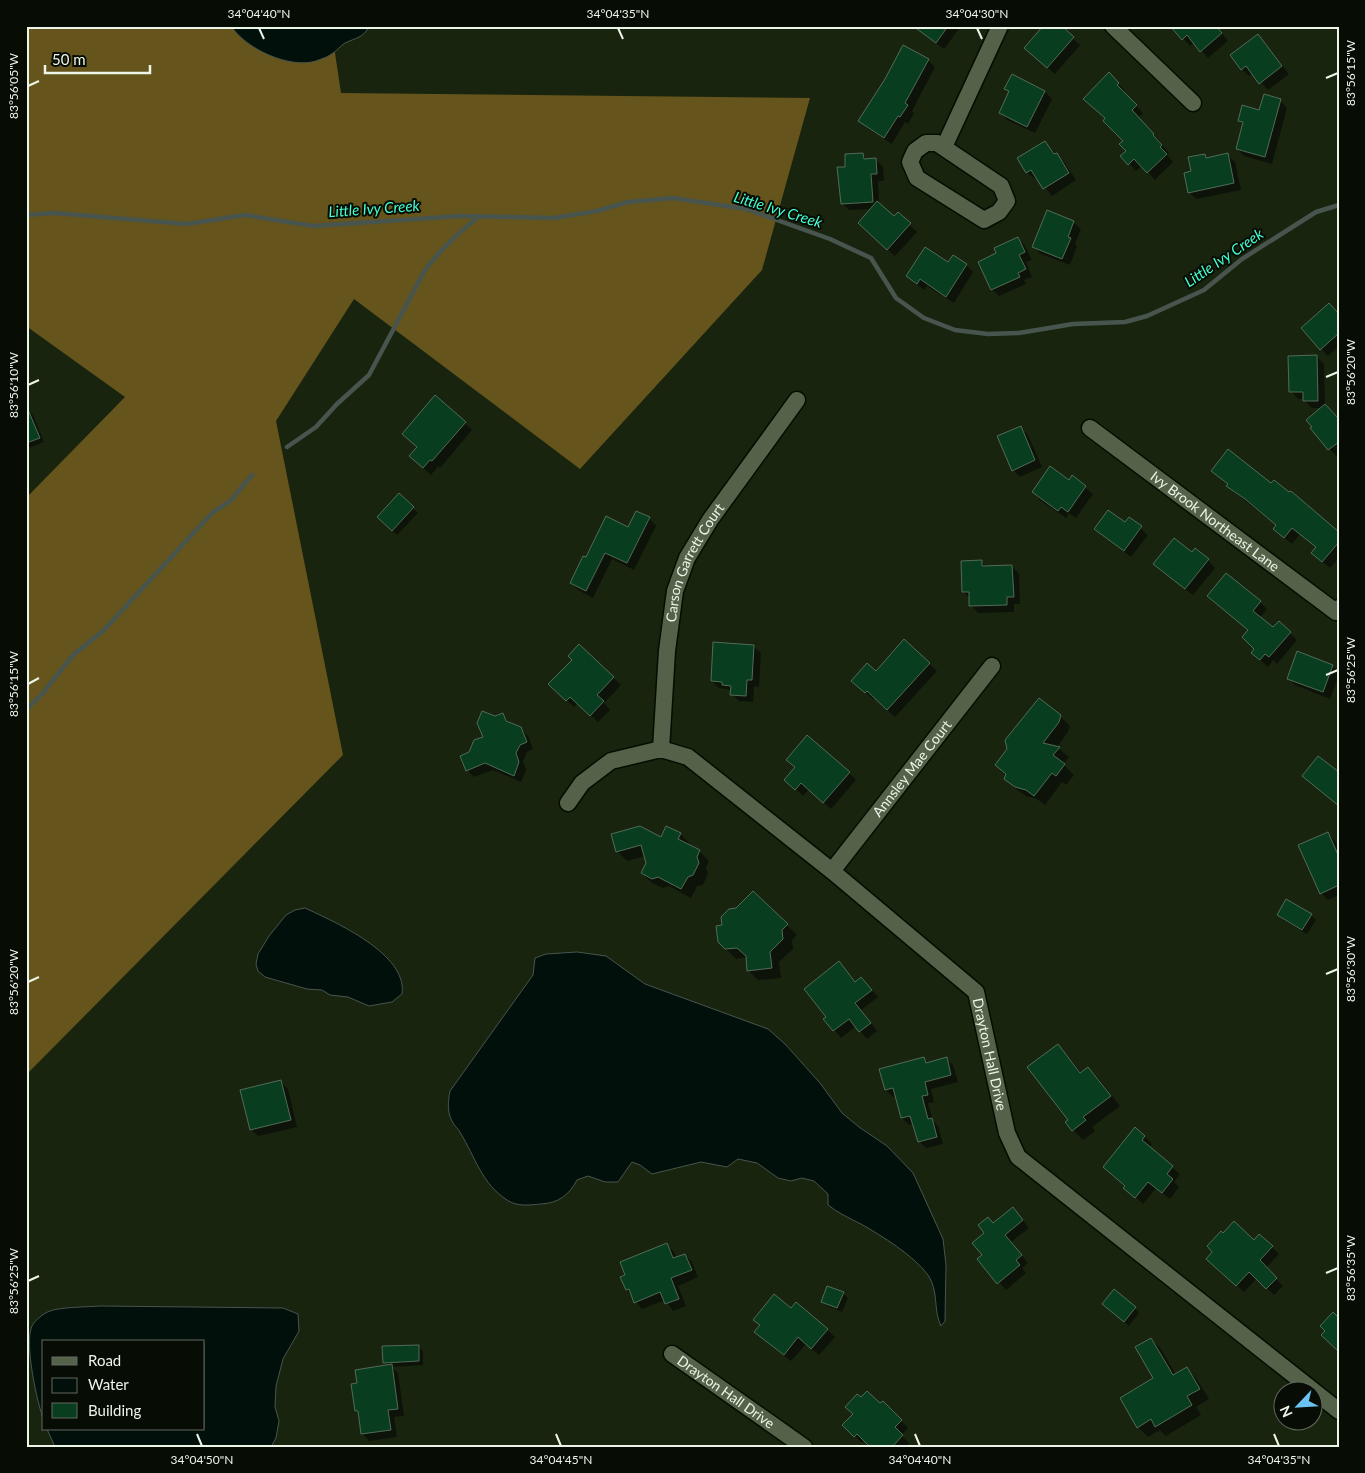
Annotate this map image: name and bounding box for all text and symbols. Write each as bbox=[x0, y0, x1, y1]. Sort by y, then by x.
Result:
text: 34°04'40"N bbox=[228, 6, 290, 21]
text: 34°04'35"N bbox=[587, 6, 649, 21]
text: 34°04'30"N bbox=[946, 6, 1008, 21]
text: 83°56'15"W bbox=[1343, 39, 1358, 106]
scale bar bbox=[45, 42, 150, 74]
text: 50 m bbox=[52, 50, 86, 68]
text: 83°56'05"W bbox=[6, 52, 21, 119]
water label: Little Ivy Creek bbox=[732, 187, 825, 231]
water label: Little Ivy Creek bbox=[328, 196, 421, 220]
water label: Little Ivy Creek bbox=[1181, 224, 1267, 290]
text: 83°56'20"W bbox=[1343, 338, 1358, 405]
text: 83°56'10"W bbox=[6, 351, 21, 418]
street label: Ivy Brook Northeast Lane bbox=[1147, 467, 1283, 575]
street label: Carson Garrett Court bbox=[662, 500, 727, 623]
text: 83°56'25"W bbox=[1343, 636, 1358, 703]
text: 83°56'15"W bbox=[6, 650, 21, 717]
street label: Annsley Mae Court bbox=[869, 716, 955, 820]
text: 83°56'30"W bbox=[1343, 935, 1358, 1002]
text: 83°56'20"W bbox=[6, 948, 21, 1015]
street label: Drayton Hall Drive bbox=[970, 996, 1011, 1112]
text: 83°56'35"W bbox=[1343, 1234, 1358, 1301]
text: 83°56'25"W bbox=[6, 1247, 21, 1314]
legend bbox=[42, 1340, 205, 1430]
text: Road bbox=[88, 1351, 121, 1369]
street label: Drayton Hall Drive bbox=[674, 1352, 778, 1432]
text: Water bbox=[88, 1375, 129, 1393]
north arrow bbox=[1272, 1380, 1322, 1430]
text: Building bbox=[88, 1401, 141, 1419]
text: N bbox=[1276, 1403, 1296, 1420]
text: 34°04'50"N bbox=[171, 1452, 233, 1467]
text: 34°04'45"N bbox=[530, 1452, 592, 1467]
text: 34°04'40"N bbox=[889, 1452, 951, 1467]
text: 34°04'35"N bbox=[1248, 1452, 1310, 1467]

